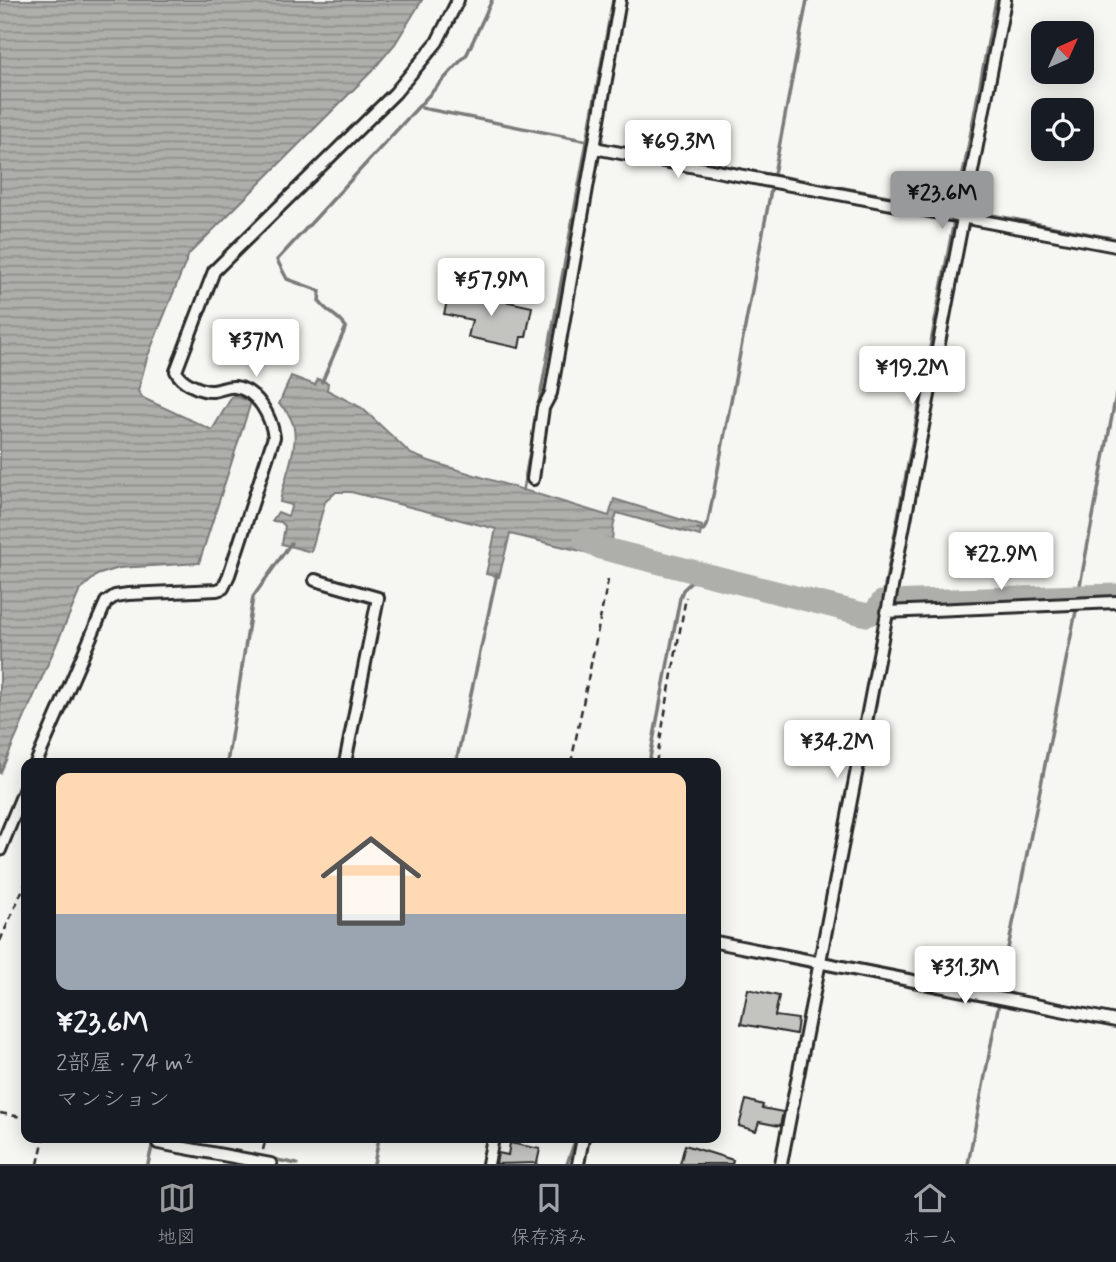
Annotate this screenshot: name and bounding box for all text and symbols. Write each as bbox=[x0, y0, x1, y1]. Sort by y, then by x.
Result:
north arrow bbox=[1031, 21, 1094, 84]
map controls bbox=[1031, 21, 1094, 161]
button: locate bbox=[1031, 98, 1094, 161]
pin: ¥69.3M bbox=[621, 120, 735, 180]
text: ¥69.3M bbox=[641, 128, 715, 158]
pin: ¥23.6M bbox=[885, 172, 999, 231]
text: ¥23.6M bbox=[906, 179, 978, 209]
pin: ¥57.9M bbox=[434, 258, 548, 318]
text: ¥57.9M bbox=[454, 266, 528, 296]
pin: ¥37M bbox=[215, 320, 297, 379]
text: ¥37M bbox=[228, 327, 284, 357]
pin: ¥19.2M bbox=[855, 346, 969, 406]
text: ¥19.2M bbox=[875, 354, 949, 384]
pin: ¥22.9M bbox=[944, 532, 1058, 592]
text: ¥22.9M bbox=[965, 540, 1037, 570]
pin: ¥34.2M bbox=[780, 720, 894, 780]
text: ¥34.2M bbox=[800, 728, 874, 758]
icon: home bbox=[308, 818, 434, 944]
pin: ¥31.3M bbox=[908, 946, 1022, 1006]
text: ¥31.3M bbox=[931, 954, 999, 984]
text: ¥23.6M bbox=[56, 1004, 149, 1043]
text: 2部屋 · 74 m² bbox=[56, 1049, 194, 1079]
text: マンション bbox=[56, 1085, 170, 1115]
tab: 地図 bbox=[158, 1179, 196, 1250]
tab: 保存済み bbox=[511, 1179, 587, 1250]
tab: ホーム bbox=[902, 1179, 958, 1250]

